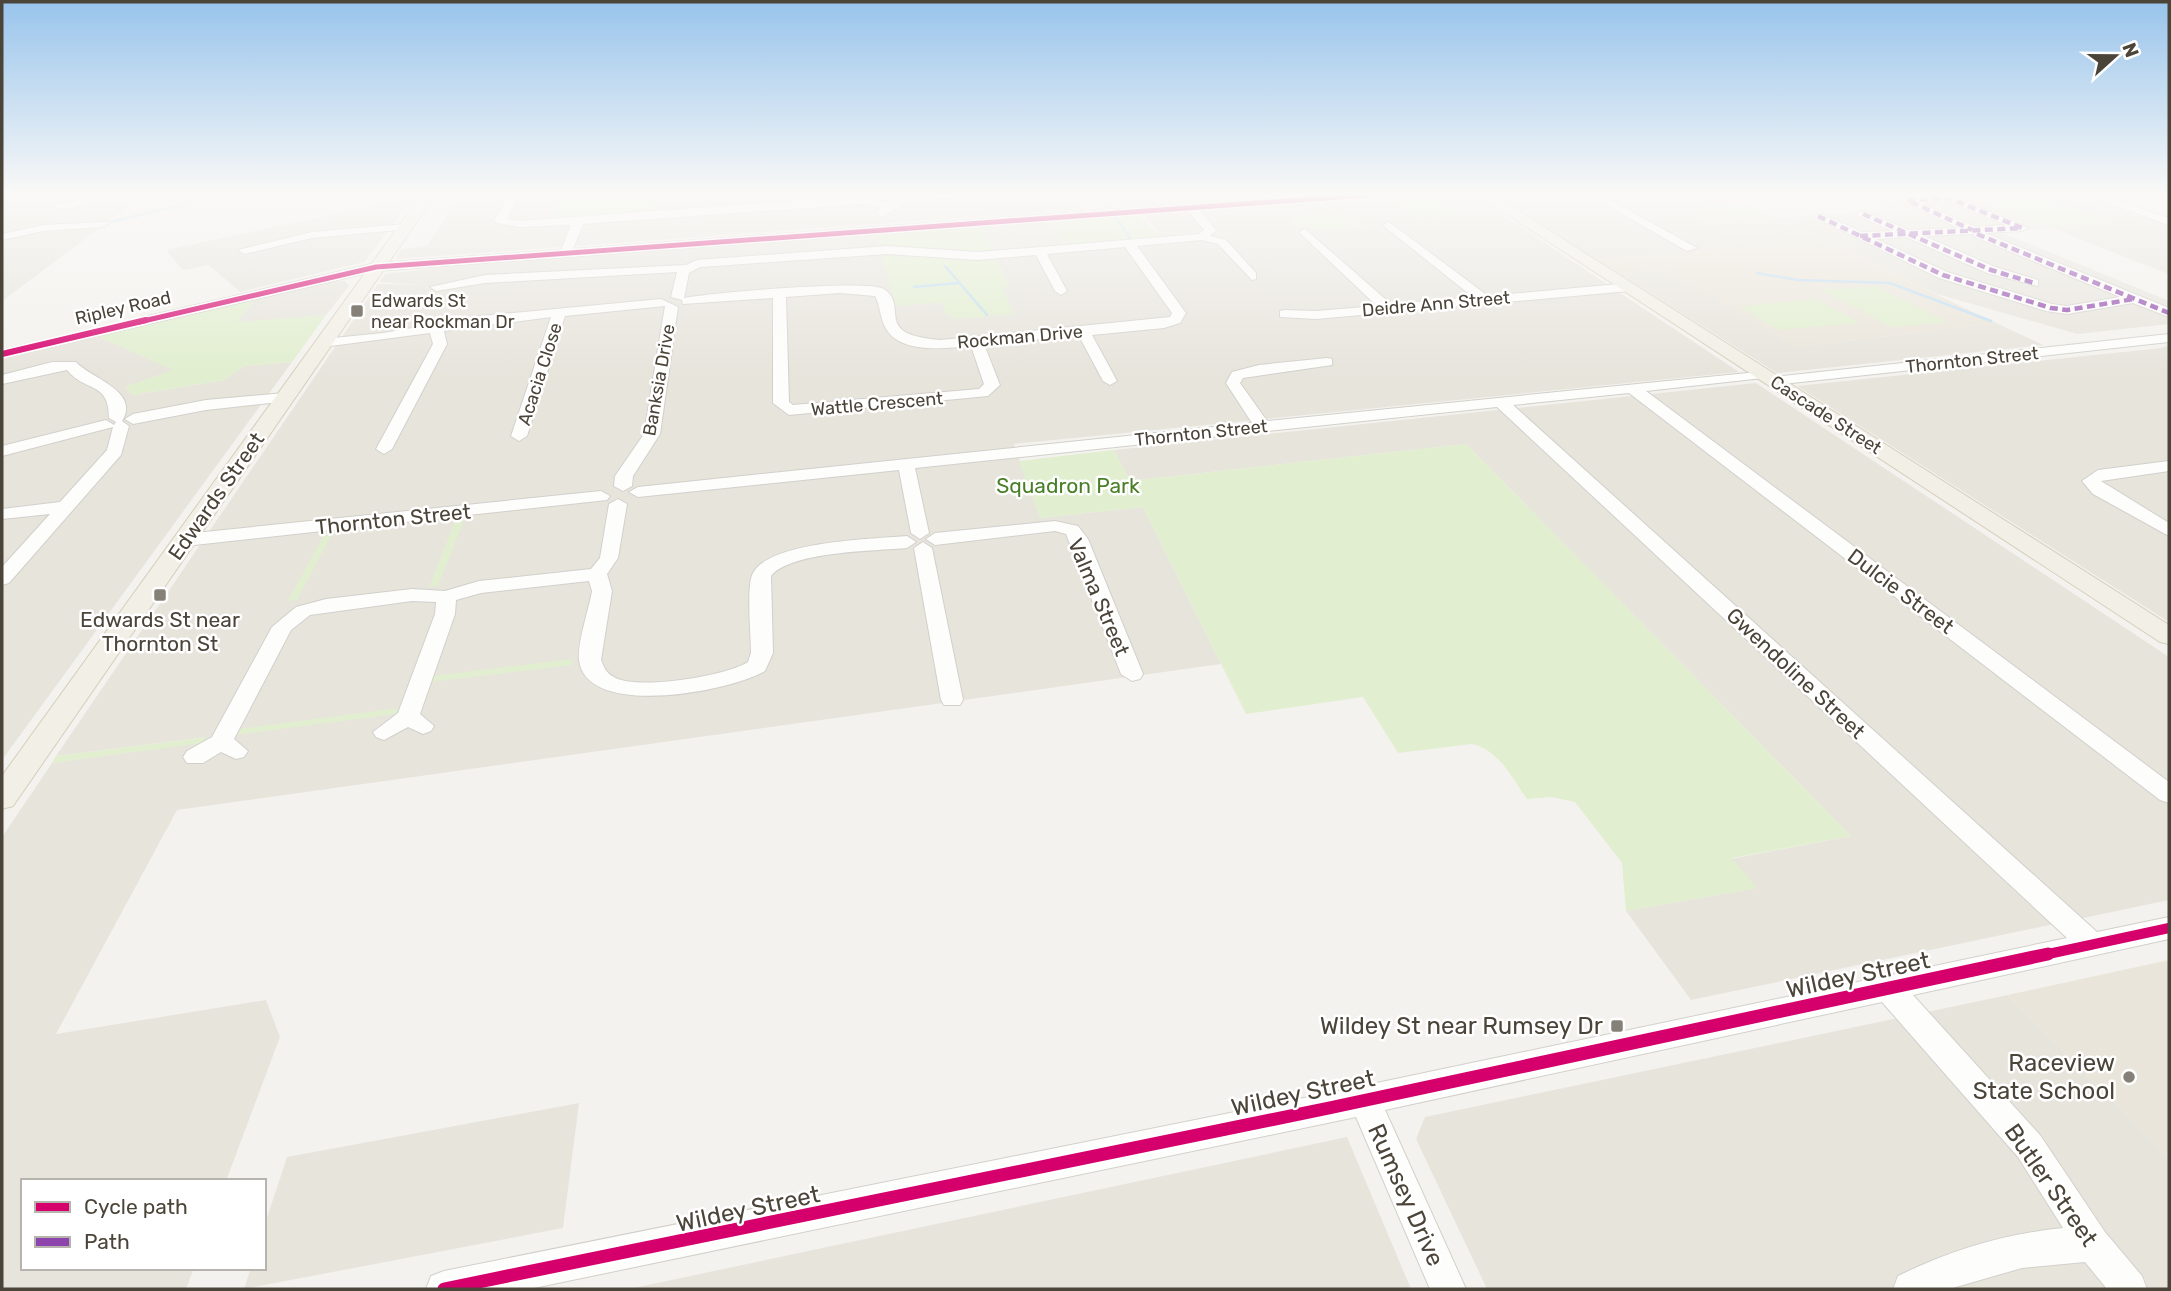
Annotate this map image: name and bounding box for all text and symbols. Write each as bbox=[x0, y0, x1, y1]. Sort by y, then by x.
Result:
north arrow bbox=[2080, 21, 2150, 91]
text: N bbox=[2117, 40, 2144, 61]
street label: Ripley Road bbox=[73, 286, 173, 330]
street label: Deidre Ann Street bbox=[1361, 287, 1511, 321]
place label: Edwards St near Rockman Dr bbox=[371, 290, 515, 333]
marker: Edwards St near Rockman Dr bbox=[349, 303, 365, 319]
street label: Acacia Close bbox=[513, 320, 567, 428]
street label: Rockman Drive bbox=[956, 321, 1084, 353]
street label: Banksia Drive bbox=[638, 322, 680, 438]
street label: Thornton Street bbox=[1904, 342, 2040, 378]
street label: Cascade Street bbox=[1766, 371, 1886, 459]
street label: Wattle Crescent bbox=[810, 387, 944, 421]
street label: Thornton Street bbox=[1133, 415, 1269, 451]
street label: Edwards Street bbox=[163, 427, 269, 565]
park label: Squadron Park bbox=[996, 473, 1140, 498]
street label: Thornton Street bbox=[314, 498, 472, 540]
street label: Valma Street bbox=[1063, 534, 1135, 660]
street label: Dulcie Street bbox=[1843, 543, 1959, 639]
marker: Edwards St near Thornton St bbox=[152, 587, 168, 603]
street label: Gwendoline Street bbox=[1721, 602, 1871, 744]
place label: Edwards St near Thornton St bbox=[80, 607, 240, 656]
street label: Wildey Street bbox=[1784, 946, 1932, 1004]
place label: Wildey St near Rumsey Dr bbox=[1320, 1012, 1603, 1040]
marker: Wildey St near Rumsey Dr bbox=[1609, 1018, 1625, 1034]
place label: Raceview State School bbox=[1973, 1049, 2115, 1105]
street label: Wildey Street bbox=[1229, 1064, 1377, 1122]
marker: Raceview State School bbox=[2121, 1069, 2137, 1085]
street label: Butler Street bbox=[1999, 1118, 2103, 1252]
street label: Rumsey Drive bbox=[1362, 1119, 1450, 1271]
legend bbox=[21, 1179, 266, 1270]
street label: Wildey Street bbox=[674, 1180, 822, 1238]
text: Cycle path bbox=[84, 1194, 188, 1219]
text: Path bbox=[84, 1229, 130, 1254]

